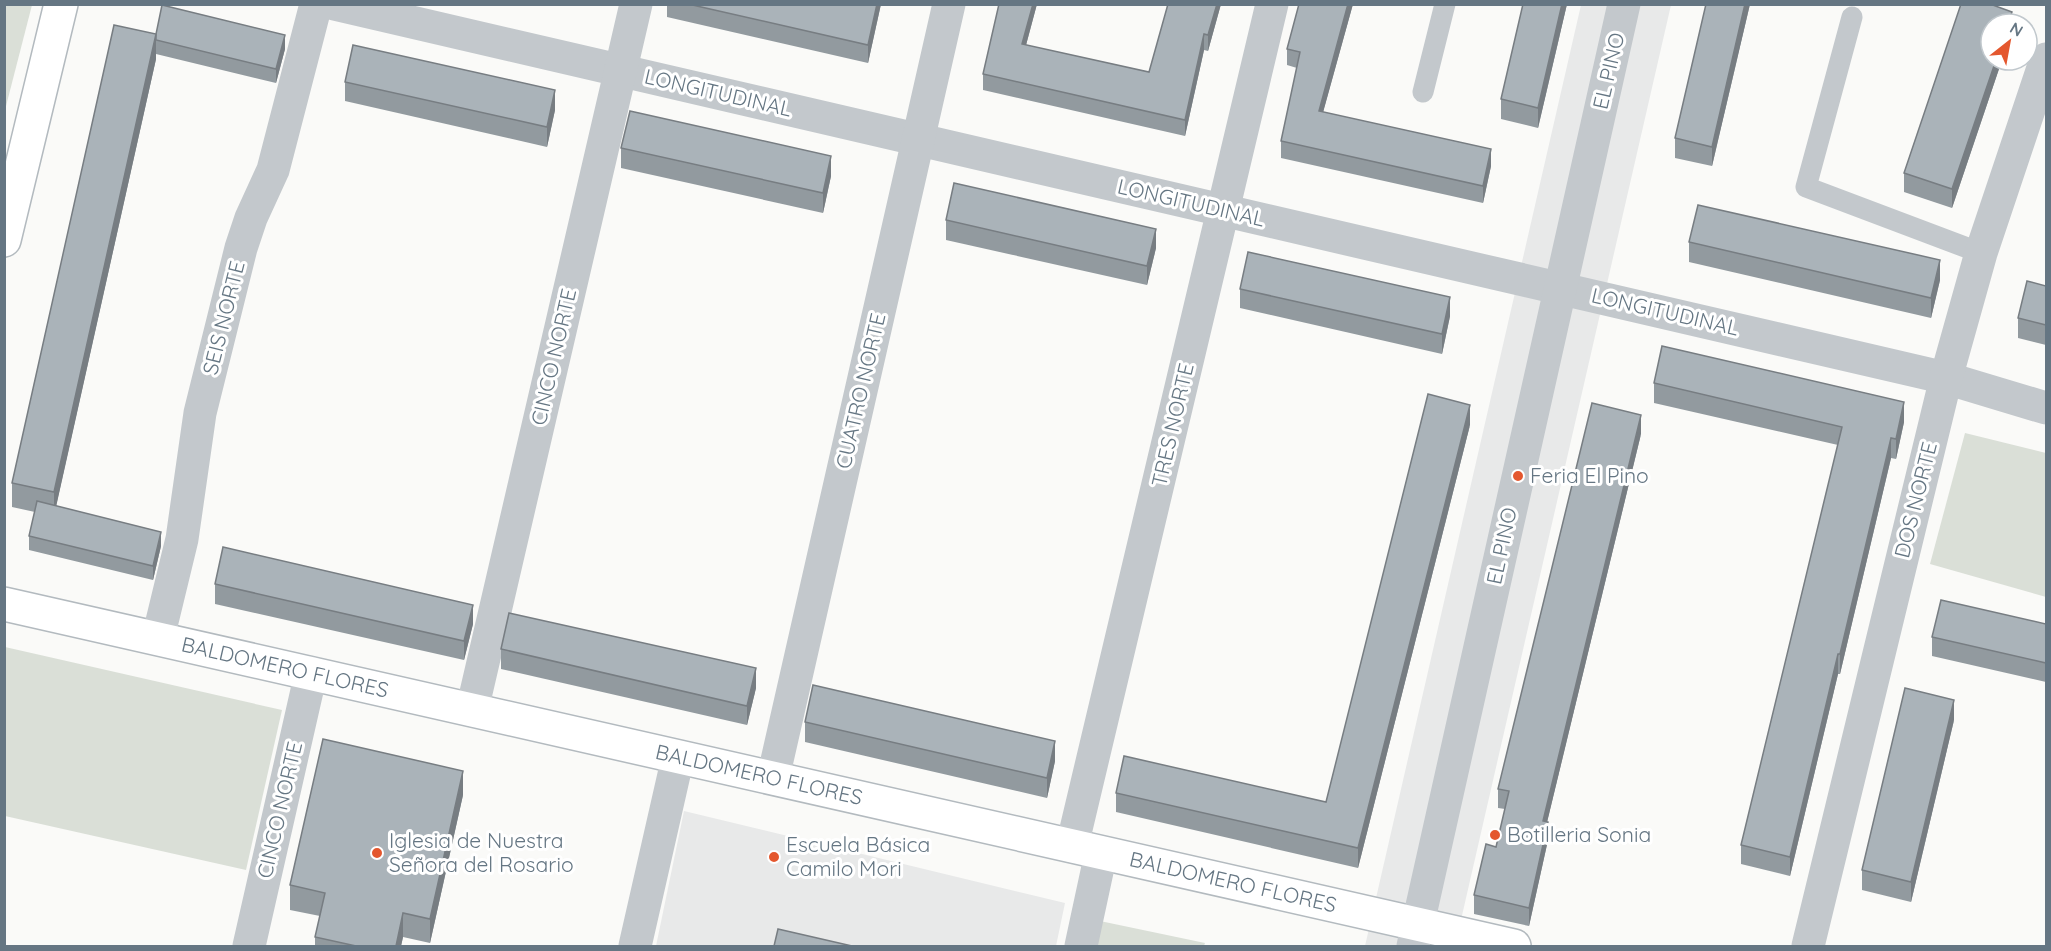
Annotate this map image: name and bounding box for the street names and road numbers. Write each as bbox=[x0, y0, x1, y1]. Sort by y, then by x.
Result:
street label: EL PINO bbox=[1587, 30, 1629, 112]
street label: LONGITUDINAL bbox=[642, 62, 794, 122]
street label: LONGITUDINAL bbox=[1115, 172, 1267, 232]
street label: SEIS NORTE bbox=[196, 258, 250, 377]
street label: LONGITUDINAL bbox=[1589, 281, 1741, 341]
street label: CINCO NORTE bbox=[525, 286, 581, 428]
street label: CUATRO NORTE bbox=[829, 310, 891, 471]
street label: TRES NORTE bbox=[1145, 360, 1199, 489]
street label: DOS NORTE bbox=[1888, 439, 1942, 560]
street label: EL PINO bbox=[1480, 505, 1522, 587]
street label: BALDOMERO FLORES bbox=[179, 631, 391, 703]
street label: BALDOMERO FLORES bbox=[653, 738, 865, 810]
street label: CINCO NORTE bbox=[251, 739, 307, 881]
street label: BALDOMERO FLORES bbox=[1127, 845, 1339, 917]

